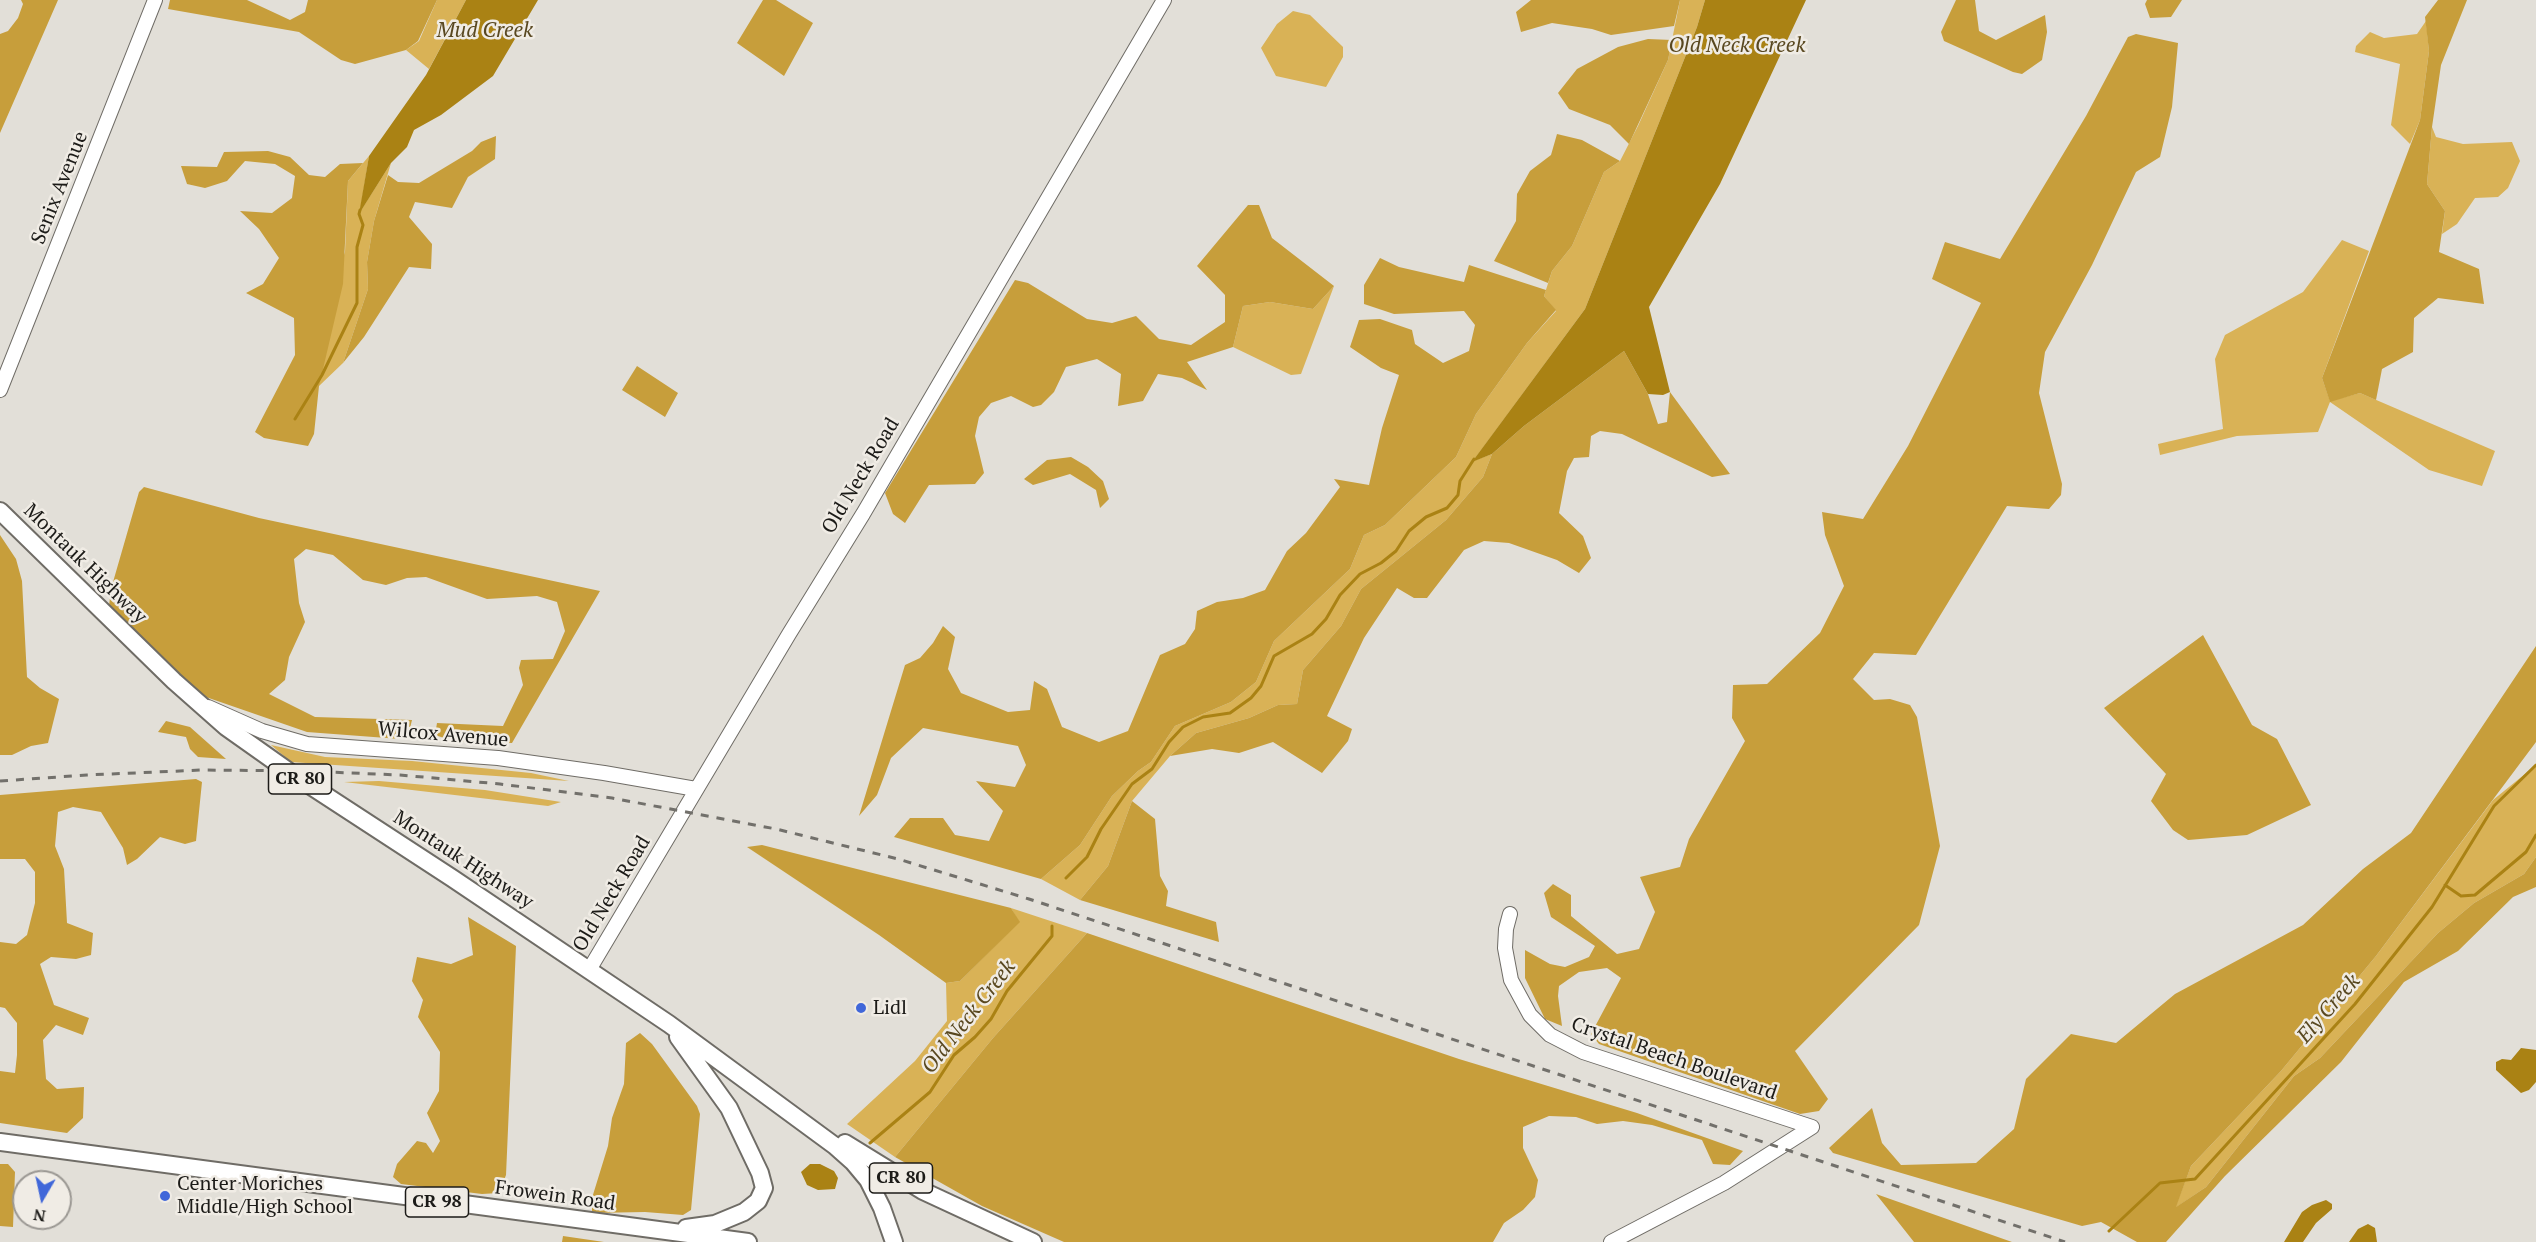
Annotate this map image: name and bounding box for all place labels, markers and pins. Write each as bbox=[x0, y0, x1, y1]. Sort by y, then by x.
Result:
place label: Lidl bbox=[873, 996, 907, 1020]
marker: Lidl bbox=[854, 1001, 868, 1015]
place label: Center Moriches Middle/High School bbox=[177, 1172, 353, 1219]
marker: Center Moriches Middle/High School bbox=[158, 1189, 172, 1203]

